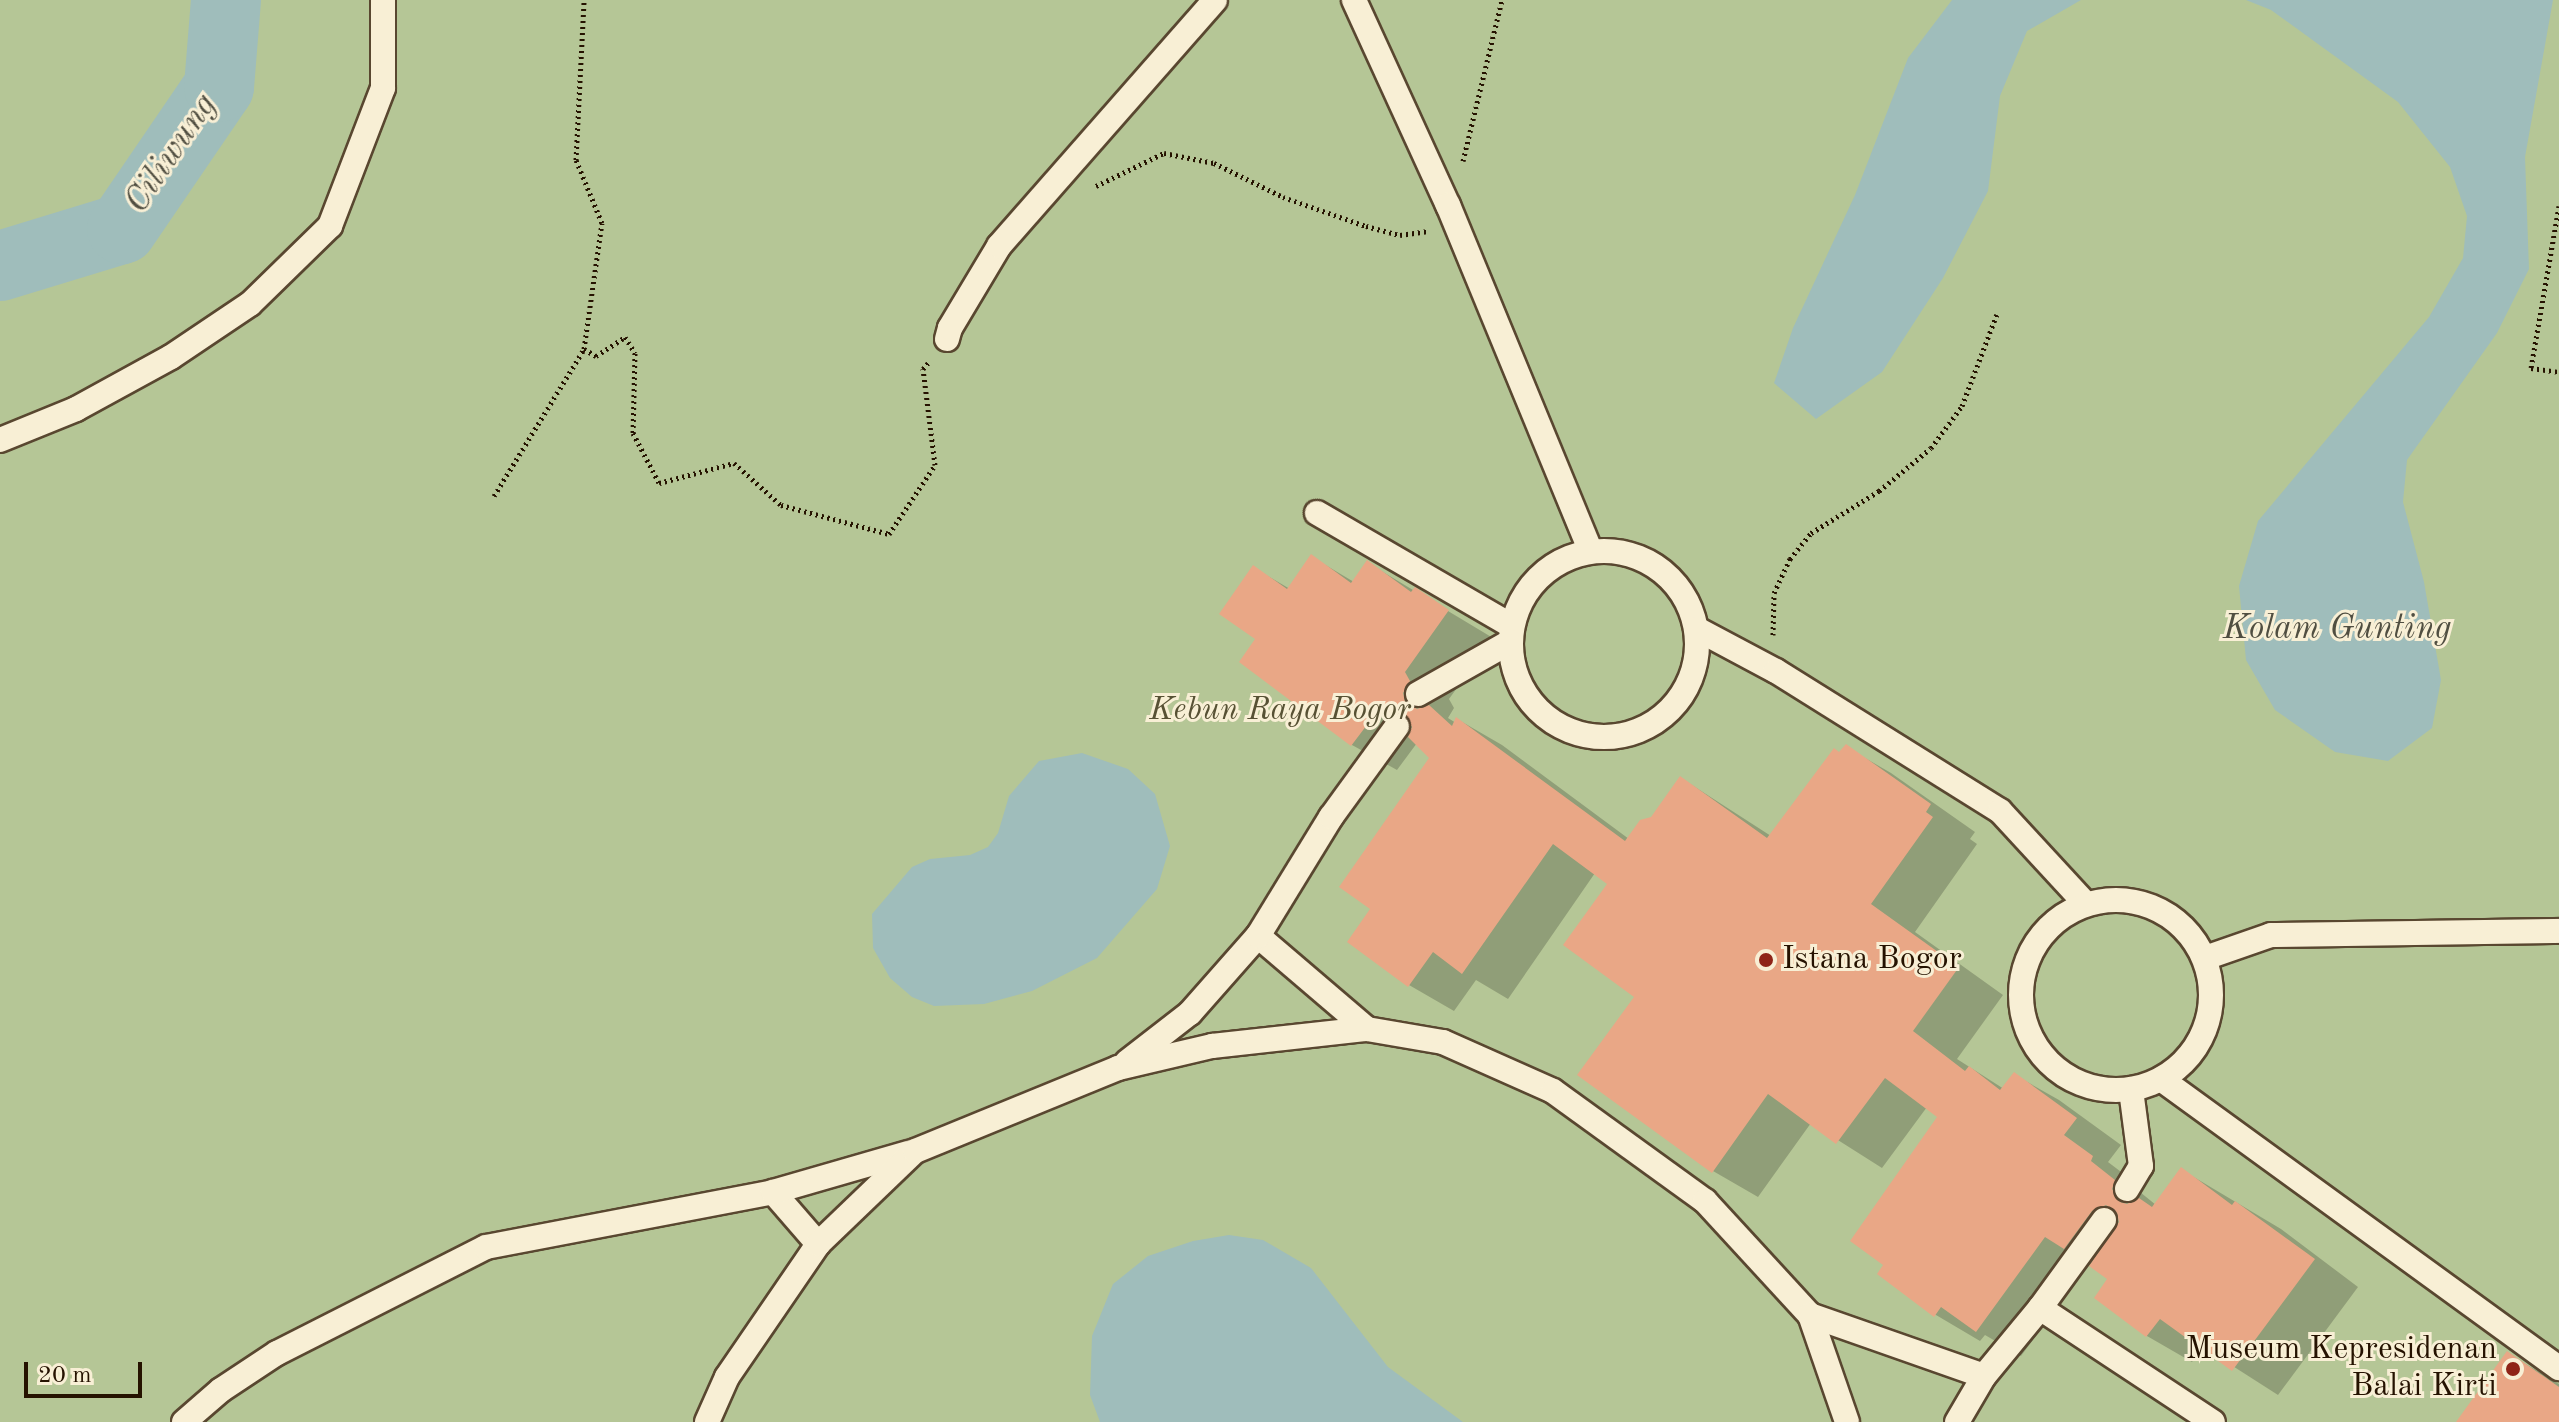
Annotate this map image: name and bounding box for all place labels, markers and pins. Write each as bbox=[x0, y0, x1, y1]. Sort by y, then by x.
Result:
place label: Istana Bogor bbox=[1782, 941, 1962, 979]
marker: Istana Bogor bbox=[1757, 951, 1775, 969]
place label: Museum Kepresidenan Balai Kirti bbox=[2185, 1332, 2497, 1407]
marker: Museum Kepresidenan Balai Kirti bbox=[2504, 1360, 2522, 1378]

